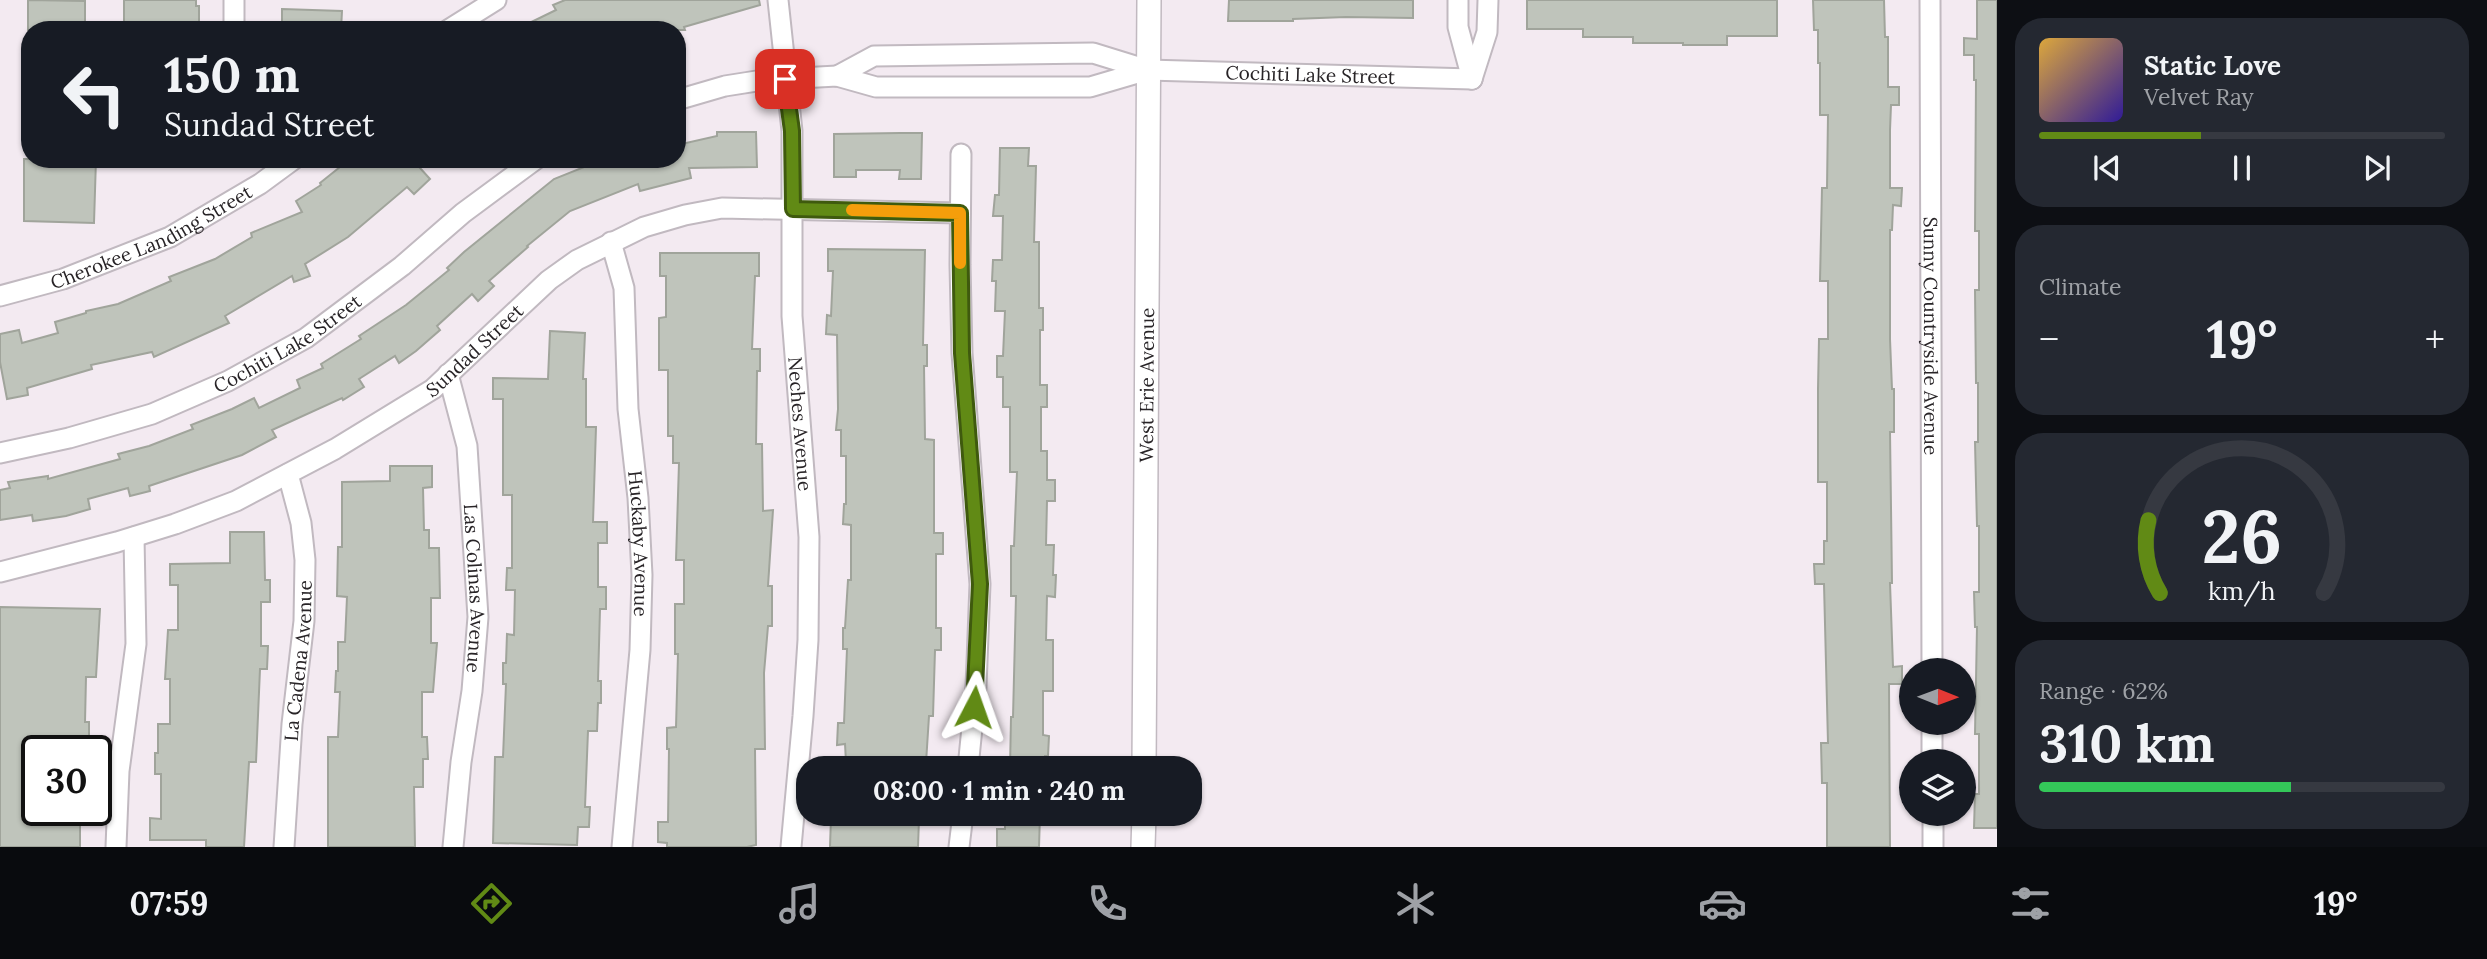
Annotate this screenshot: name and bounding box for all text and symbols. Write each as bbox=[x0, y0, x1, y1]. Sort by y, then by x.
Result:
text: 150 m bbox=[164, 43, 300, 105]
icon: left bbox=[49, 49, 140, 140]
pin bbox=[755, 49, 815, 109]
text: Static Love bbox=[2144, 49, 2281, 82]
icon: arrive bbox=[766, 60, 804, 98]
street label: Cochiti Lake Street bbox=[1225, 60, 1396, 89]
text: Velvet Ray bbox=[2144, 82, 2254, 111]
text: Sundad Street bbox=[164, 104, 374, 145]
icon: previous bbox=[2088, 149, 2126, 187]
icon: pause bbox=[2223, 149, 2261, 187]
icon: next bbox=[2358, 149, 2396, 187]
street label: Cherokee Landing Street bbox=[48, 179, 257, 294]
street label: Sunny Countryside Avenue bbox=[1919, 217, 1943, 455]
text: Climate bbox=[2039, 272, 2121, 301]
street label: Cochiti Lake Street bbox=[210, 288, 366, 398]
street label: Sundad Street bbox=[422, 298, 528, 402]
text: 19° bbox=[2207, 306, 2277, 372]
street label: West Erie Avenue bbox=[1134, 307, 1159, 463]
text: − bbox=[2039, 315, 2059, 363]
text: + bbox=[2425, 315, 2445, 363]
street label: Neches Avenue bbox=[783, 356, 817, 492]
street label: Huckaby Avenue bbox=[623, 469, 654, 617]
text: 26 bbox=[2202, 491, 2282, 584]
street label: Las Colinas Avenue bbox=[459, 503, 490, 674]
text: km/h bbox=[2208, 575, 2276, 607]
street label: La Cadena Avenue bbox=[279, 580, 317, 742]
north arrow bbox=[1899, 658, 1976, 735]
map controls bbox=[1899, 658, 1976, 826]
position arrow bbox=[937, 670, 1011, 744]
text: Range · 62% bbox=[2039, 676, 2168, 705]
text: 310 km bbox=[2039, 710, 2215, 776]
speed limit sign: 30 bbox=[21, 735, 112, 826]
button: layers bbox=[1899, 749, 1976, 826]
text: 08:00 · 1 min · 240 m bbox=[873, 774, 1125, 807]
icon: directions bbox=[467, 879, 516, 928]
icon: music bbox=[775, 879, 824, 928]
icon: phone bbox=[1083, 879, 1132, 928]
icon: climate bbox=[1391, 879, 1440, 928]
icon: car bbox=[1698, 879, 1747, 928]
icon: filters bbox=[2006, 879, 2055, 928]
text: 07:59 bbox=[129, 883, 208, 924]
text: 19° bbox=[2314, 883, 2358, 924]

